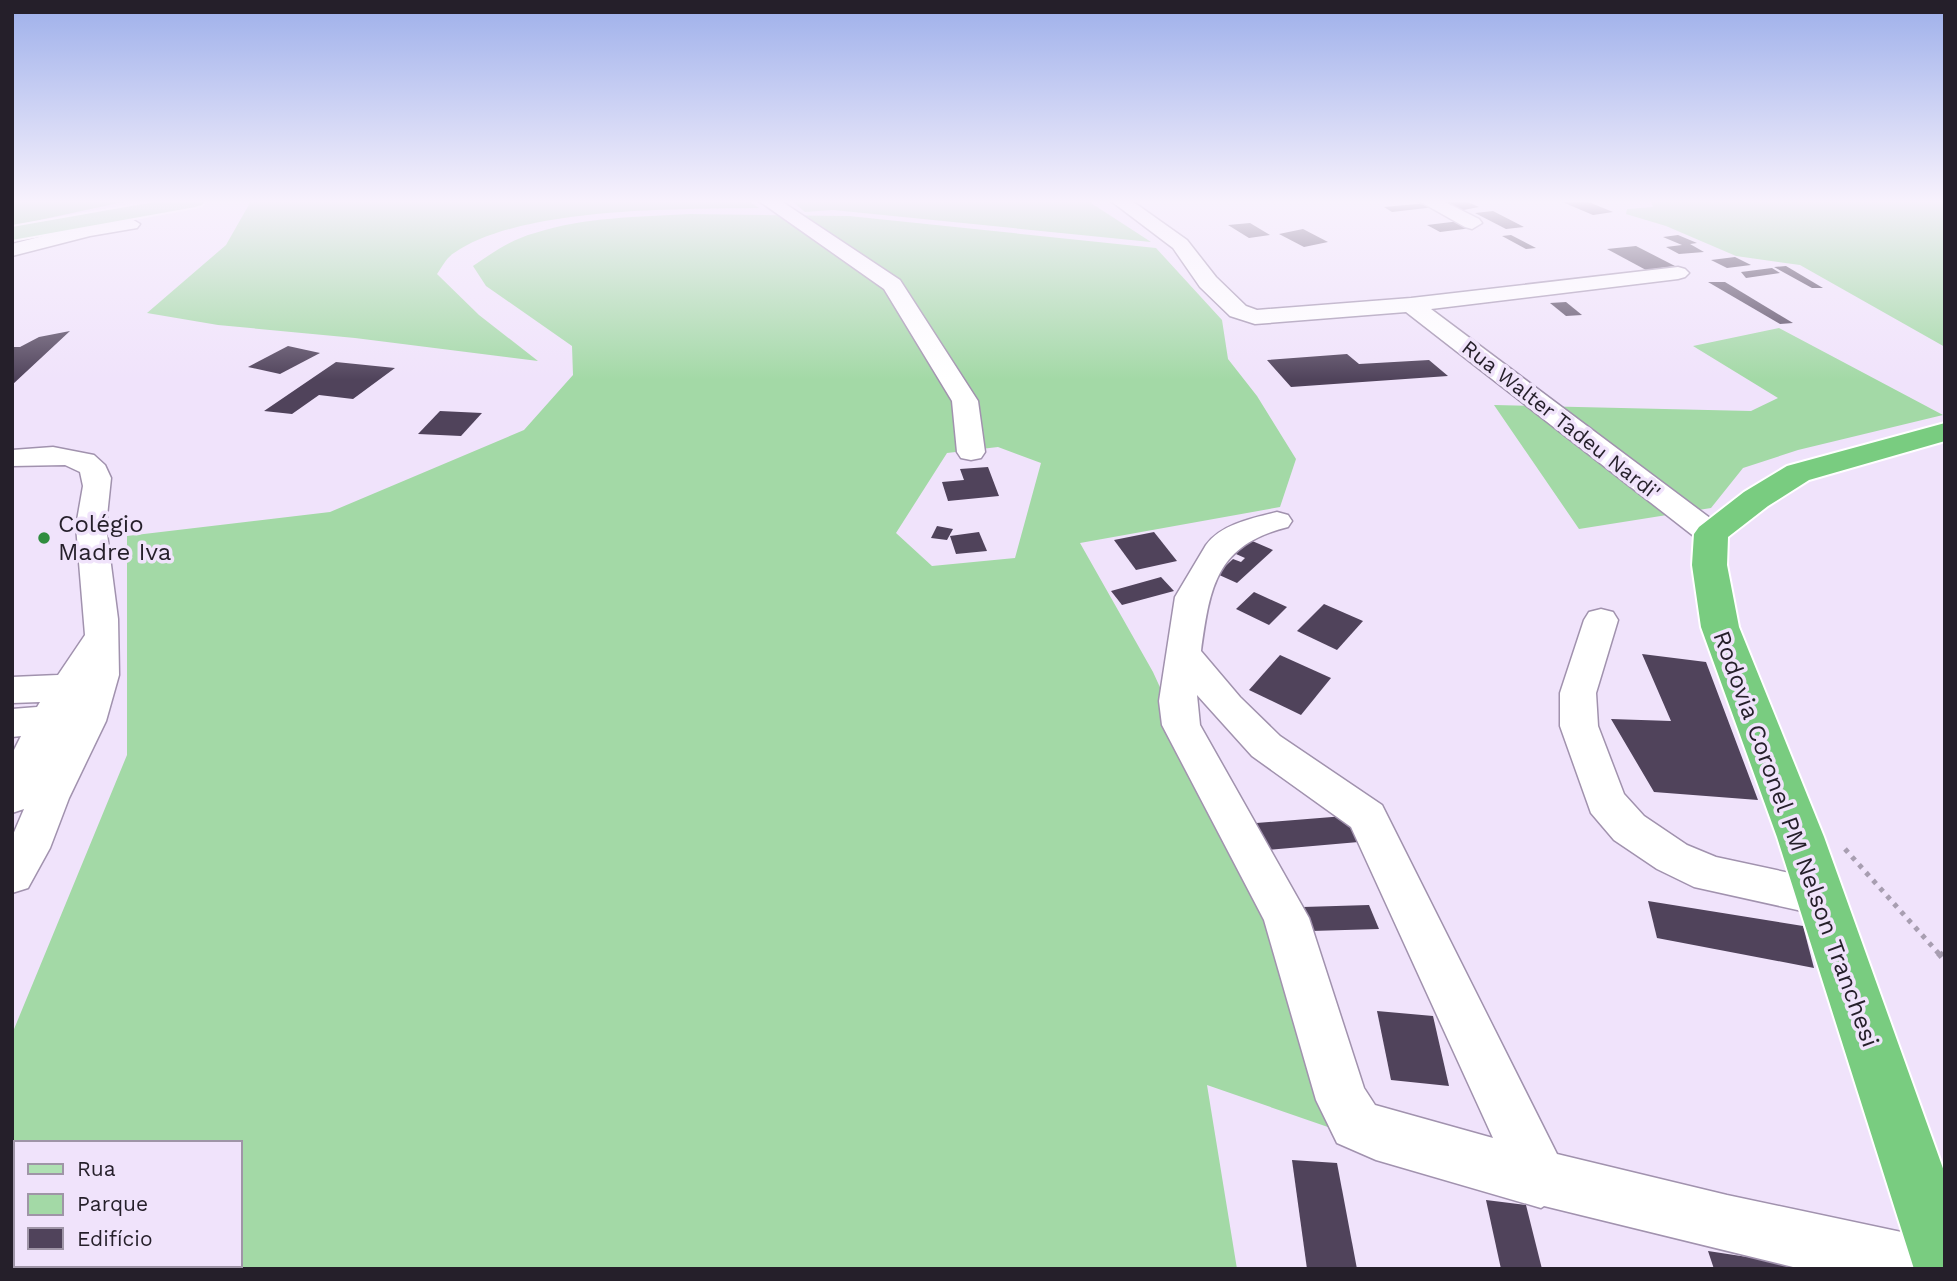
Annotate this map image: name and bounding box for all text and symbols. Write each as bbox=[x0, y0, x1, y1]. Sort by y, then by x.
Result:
street label: Rua Walter Tadeu Nardi' bbox=[1457, 334, 1665, 505]
place label: Colégio Madre Iva bbox=[58, 510, 171, 566]
marker: Colégio Madre Iva bbox=[36, 530, 52, 546]
street label: Rodovia Coronel PM Nelson Tranchesi bbox=[1707, 627, 1885, 1051]
legend bbox=[14, 1141, 242, 1267]
text: Rua bbox=[77, 1156, 116, 1181]
text: Parque bbox=[77, 1191, 148, 1216]
text: Edifício bbox=[77, 1226, 153, 1251]

